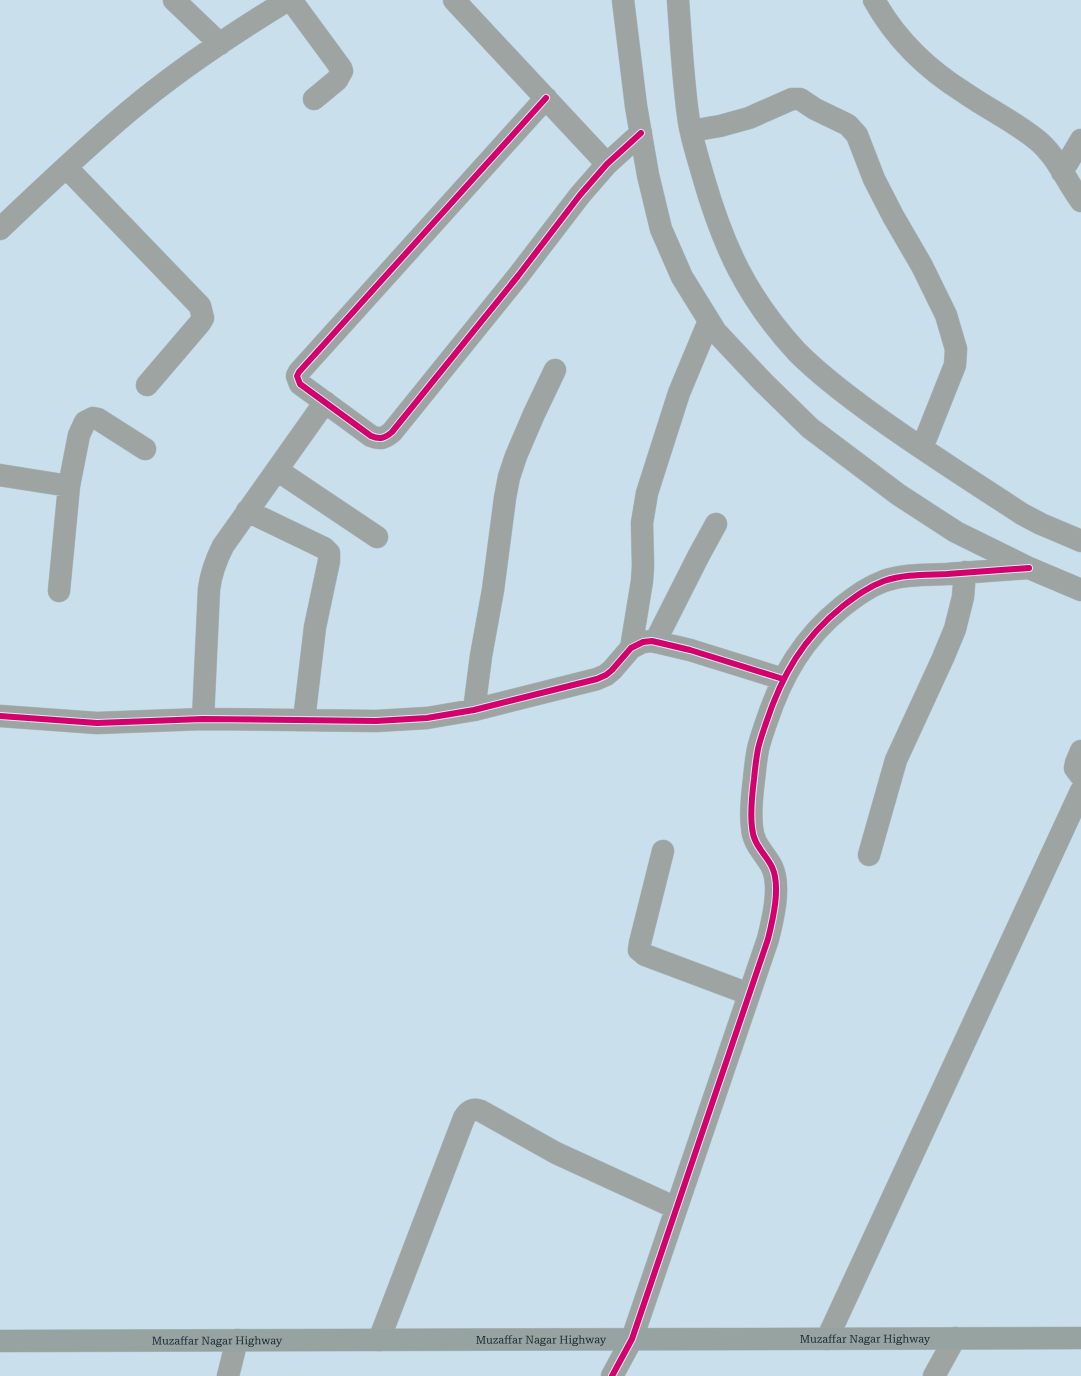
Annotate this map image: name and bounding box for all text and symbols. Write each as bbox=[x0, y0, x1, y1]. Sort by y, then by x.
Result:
street label: Muzaffar Nagar Highway bbox=[800, 1332, 931, 1346]
street label: Muzaffar Nagar Highway bbox=[476, 1333, 607, 1347]
street label: Muzaffar Nagar Highway bbox=[152, 1334, 283, 1348]

